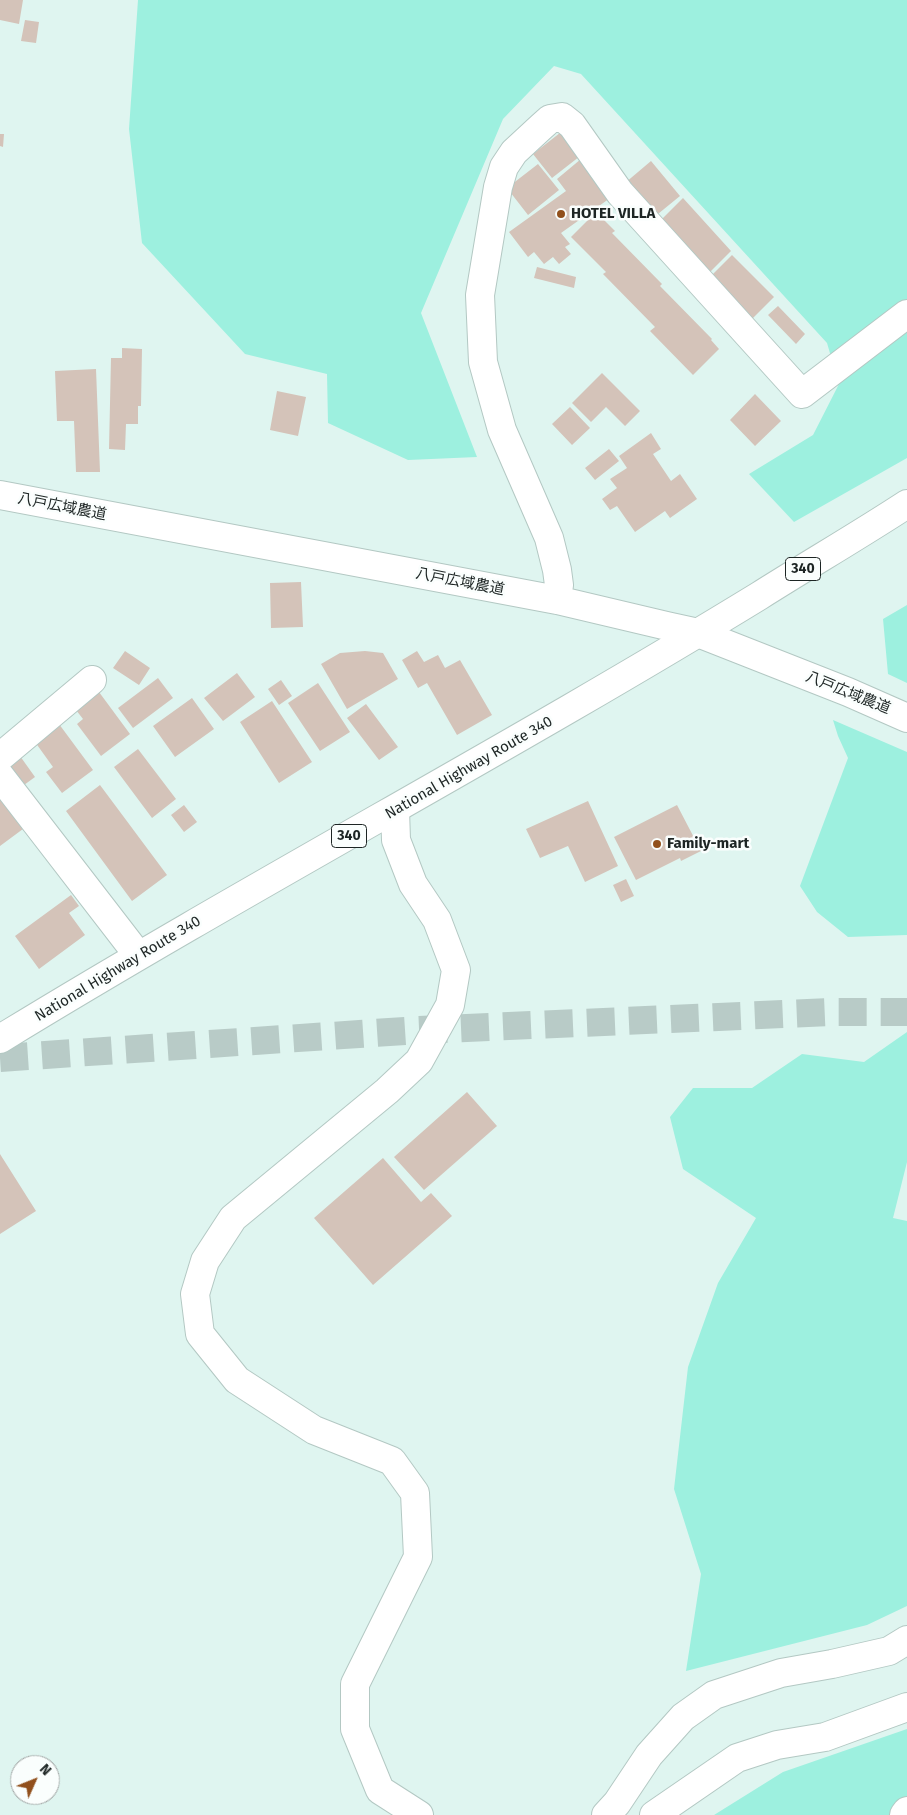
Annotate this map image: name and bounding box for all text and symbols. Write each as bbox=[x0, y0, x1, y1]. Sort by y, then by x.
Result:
place label: HOTEL VILLA bbox=[571, 205, 655, 223]
marker: HOTEL VILLA bbox=[555, 208, 567, 220]
street label: 八戸広域農道 bbox=[16, 490, 108, 524]
road number: 340 bbox=[786, 558, 820, 580]
street label: 八戸広域農道 bbox=[414, 565, 506, 599]
street label: 八戸広域農道 bbox=[803, 668, 893, 718]
street label: National Highway Route 340 bbox=[382, 713, 556, 823]
road number: 340 bbox=[332, 824, 366, 848]
place label: Family-mart bbox=[667, 835, 749, 853]
marker: Family-mart bbox=[651, 838, 663, 850]
street label: National Highway Route 340 bbox=[32, 912, 204, 1026]
north arrow bbox=[10, 1755, 60, 1805]
text: N bbox=[36, 1761, 55, 1779]

